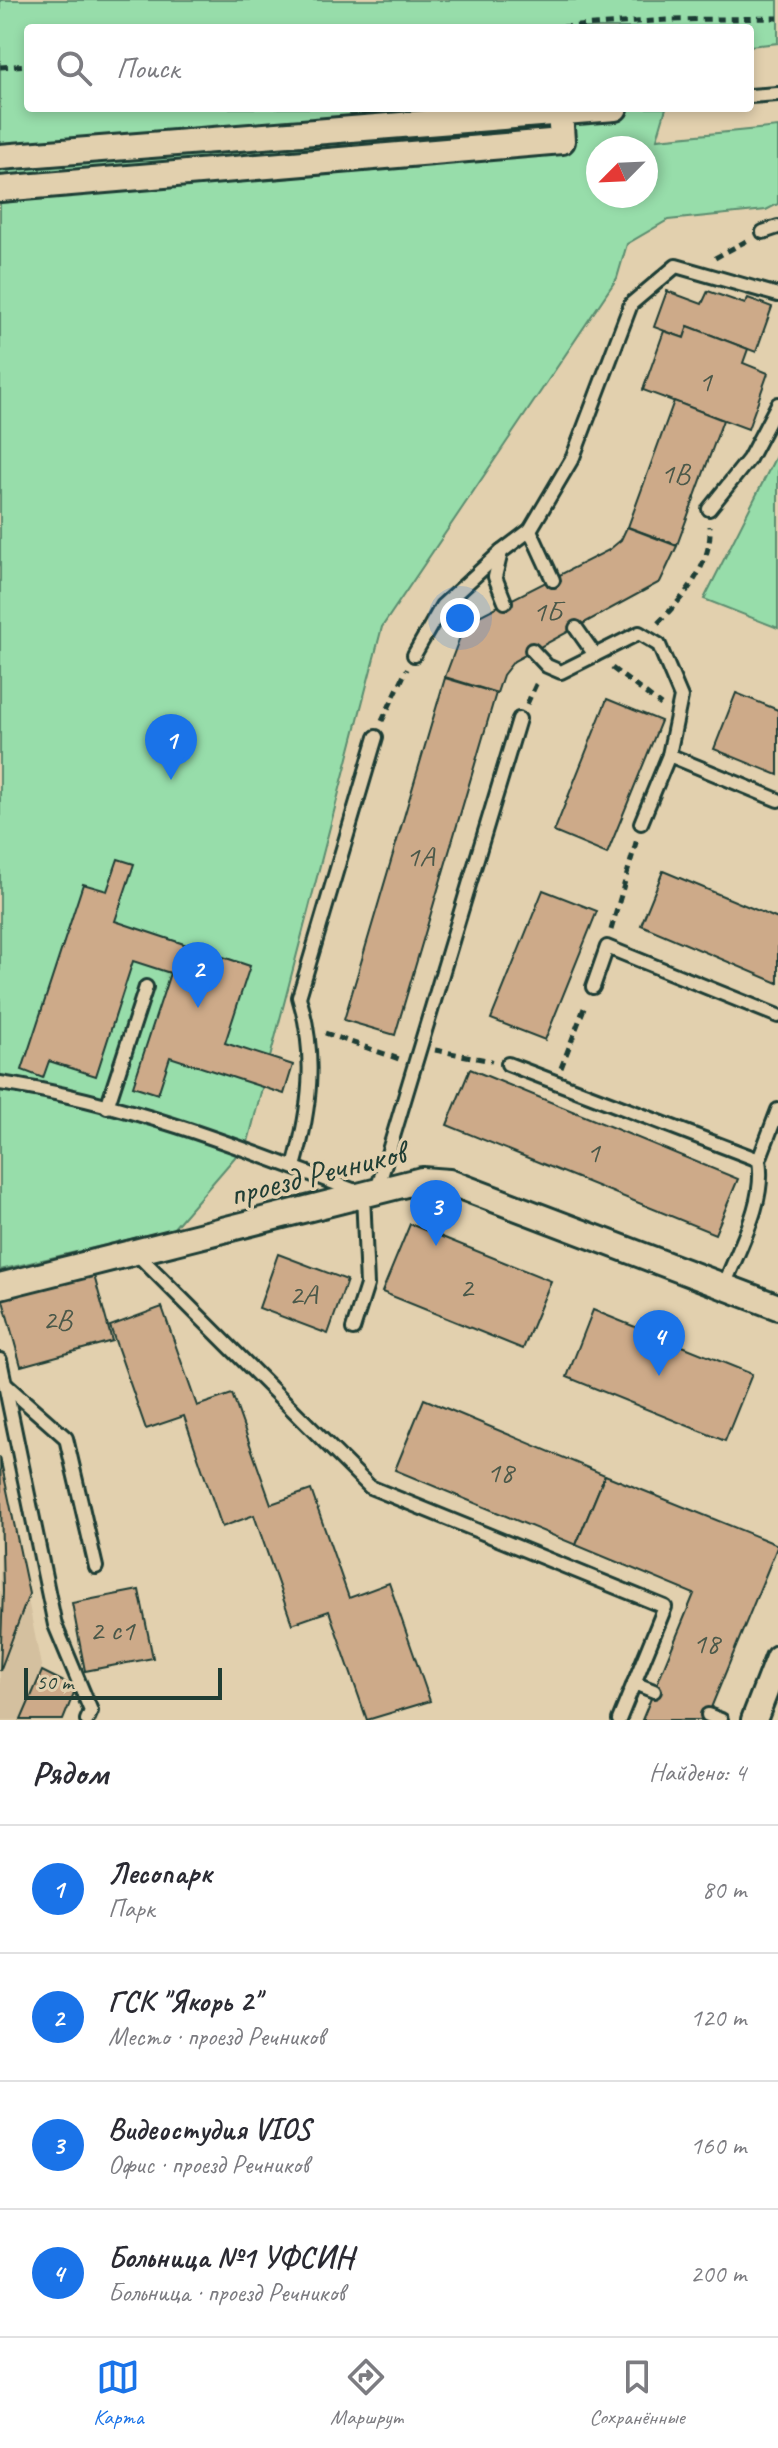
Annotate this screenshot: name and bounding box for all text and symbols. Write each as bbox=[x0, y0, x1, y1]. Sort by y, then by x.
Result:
search box bbox=[24, 24, 754, 112]
icon: search bbox=[52, 46, 96, 90]
text: Поиск bbox=[116, 49, 179, 87]
north arrow bbox=[586, 136, 658, 208]
house number: 1 bbox=[698, 362, 713, 400]
house number: 1В bbox=[661, 454, 692, 492]
house number: 1Б bbox=[533, 592, 566, 630]
your location bbox=[440, 598, 480, 638]
pin: 1 bbox=[145, 714, 197, 780]
house number: 1А bbox=[406, 837, 436, 875]
pin: 2 bbox=[172, 942, 224, 1008]
street label: проезд Речников bbox=[225, 1129, 415, 1216]
house number: 1 bbox=[586, 1133, 601, 1171]
pin: 3 bbox=[410, 1180, 462, 1246]
house number: 2 bbox=[459, 1268, 475, 1306]
house number: 2А bbox=[289, 1275, 319, 1313]
house number: 2В bbox=[43, 1300, 74, 1338]
pin: 4 bbox=[633, 1310, 685, 1376]
house number: 18 bbox=[487, 1453, 516, 1491]
house number: 2 с1 bbox=[90, 1611, 136, 1649]
house number: 18 bbox=[693, 1624, 722, 1662]
scale bar bbox=[24, 1664, 222, 1700]
text: 50 m bbox=[36, 1668, 73, 1696]
text: Рядом bbox=[32, 1751, 108, 1794]
text: Найдено: 4 bbox=[649, 1756, 746, 1789]
text: Лесопарк bbox=[108, 1854, 211, 1892]
text: 1 bbox=[52, 1873, 64, 1906]
text: 80 m bbox=[702, 1873, 746, 1906]
text: Парк bbox=[108, 1892, 154, 1925]
text: ГСК "Якорь 2" bbox=[108, 1982, 260, 2020]
text: 2 bbox=[52, 2001, 64, 2034]
text: 120 m bbox=[690, 2001, 746, 2034]
text: Место · проезд Речников bbox=[108, 2020, 324, 2053]
text: Видеостудия VIOS bbox=[108, 2110, 310, 2148]
text: 3 bbox=[52, 2129, 64, 2162]
text: 160 m bbox=[690, 2129, 746, 2162]
text: Офис · проезд Речников bbox=[108, 2148, 308, 2181]
text: Больница №1 УФСИН bbox=[108, 2238, 354, 2276]
text: 4 bbox=[52, 2257, 64, 2290]
text: 200 m bbox=[690, 2257, 746, 2290]
text: Больница · проезд Речников bbox=[108, 2276, 345, 2309]
tab: Карта bbox=[93, 2355, 144, 2431]
tab: Маршрут bbox=[330, 2355, 403, 2431]
tab: Сохранённые bbox=[589, 2355, 685, 2431]

